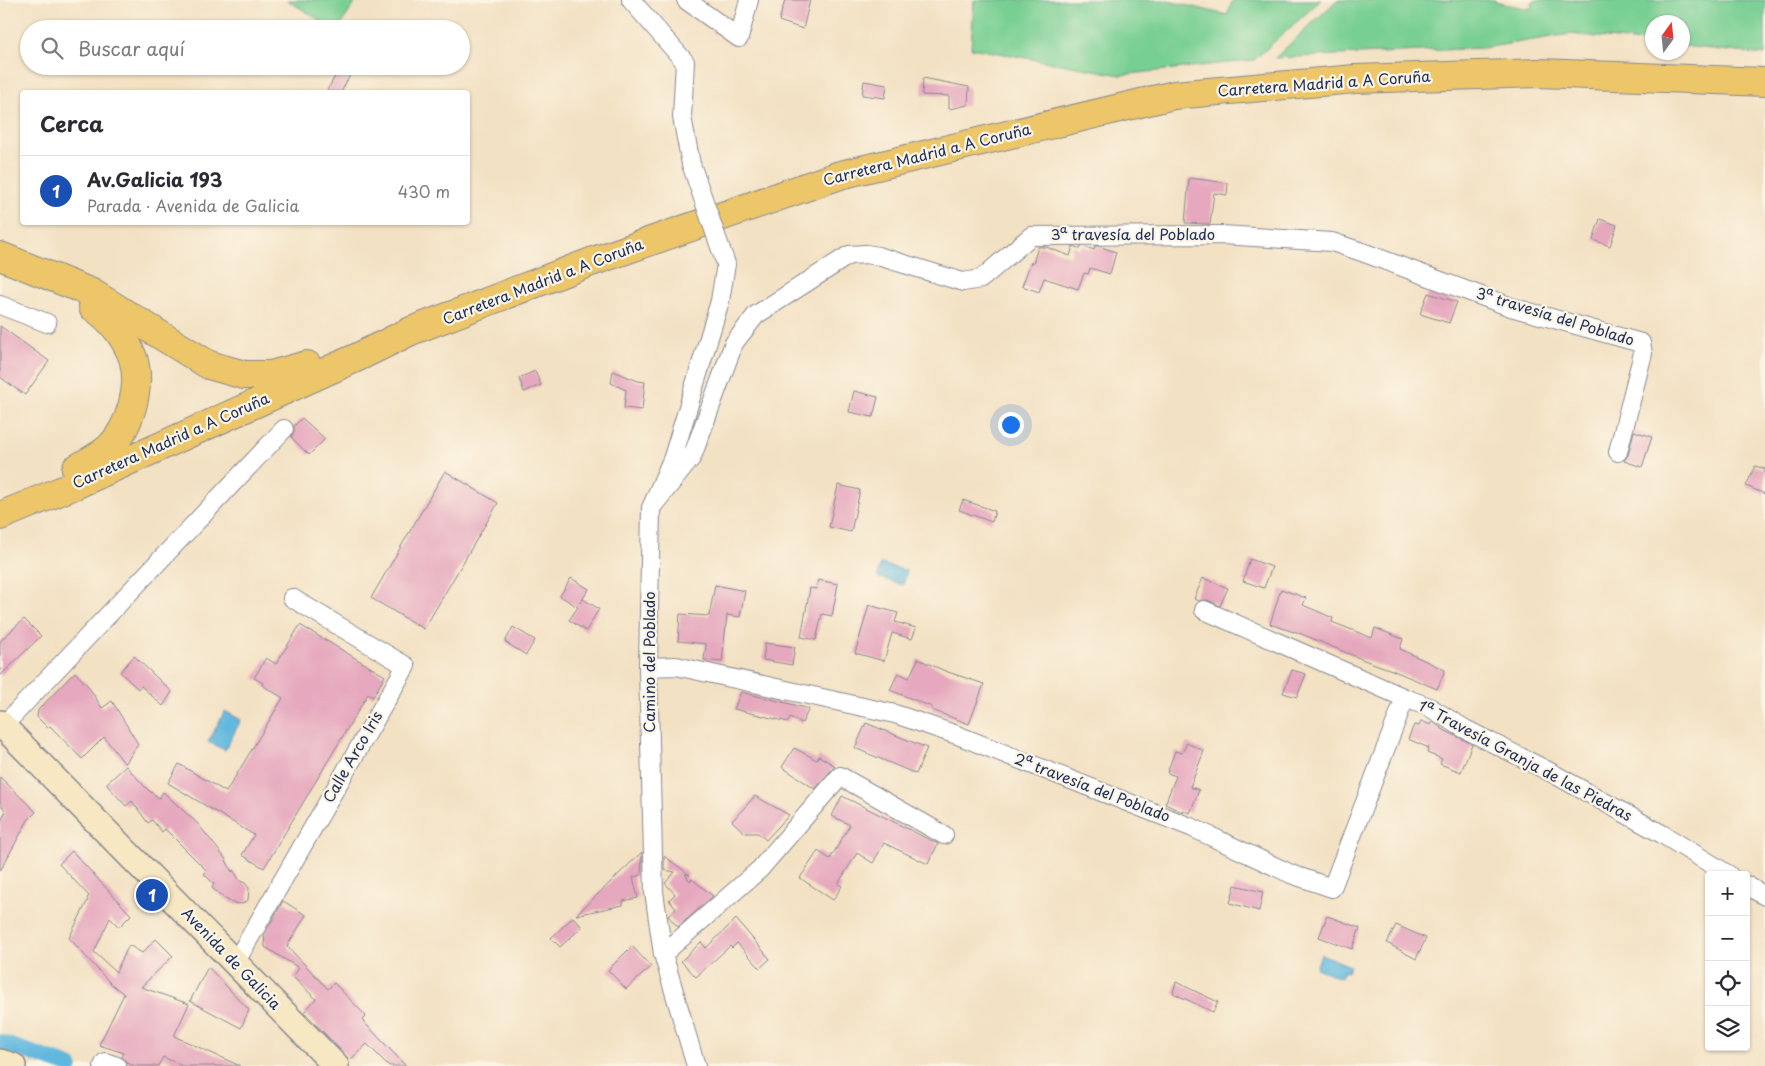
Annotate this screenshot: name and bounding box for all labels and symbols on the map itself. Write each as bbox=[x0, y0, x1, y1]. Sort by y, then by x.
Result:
north arrow bbox=[1645, 15, 1690, 60]
street label: Carretera Madrid a A Coruña bbox=[1217, 64, 1432, 101]
street label: Carretera Madrid a A Coruña bbox=[820, 116, 1034, 191]
street label: 3ª travesía del Poblado bbox=[1051, 222, 1215, 245]
street label: Carretera Madrid a A Coruña bbox=[439, 231, 647, 330]
street label: 3ª travesía del Poblado bbox=[1473, 281, 1637, 351]
street label: Carretera Madrid a A Coruña bbox=[68, 385, 273, 494]
your location bbox=[998, 412, 1024, 438]
street label: Camino del Poblado bbox=[637, 591, 660, 733]
street label: 1ª Travesía Granja de las Piedras bbox=[1415, 693, 1637, 826]
street label: Calle Arco Iris bbox=[316, 706, 387, 807]
street label: 2ª travesía del Poblado bbox=[1011, 746, 1174, 827]
pin: 1 bbox=[136, 876, 168, 914]
street label: Avenida de Galicia bbox=[177, 902, 288, 1015]

